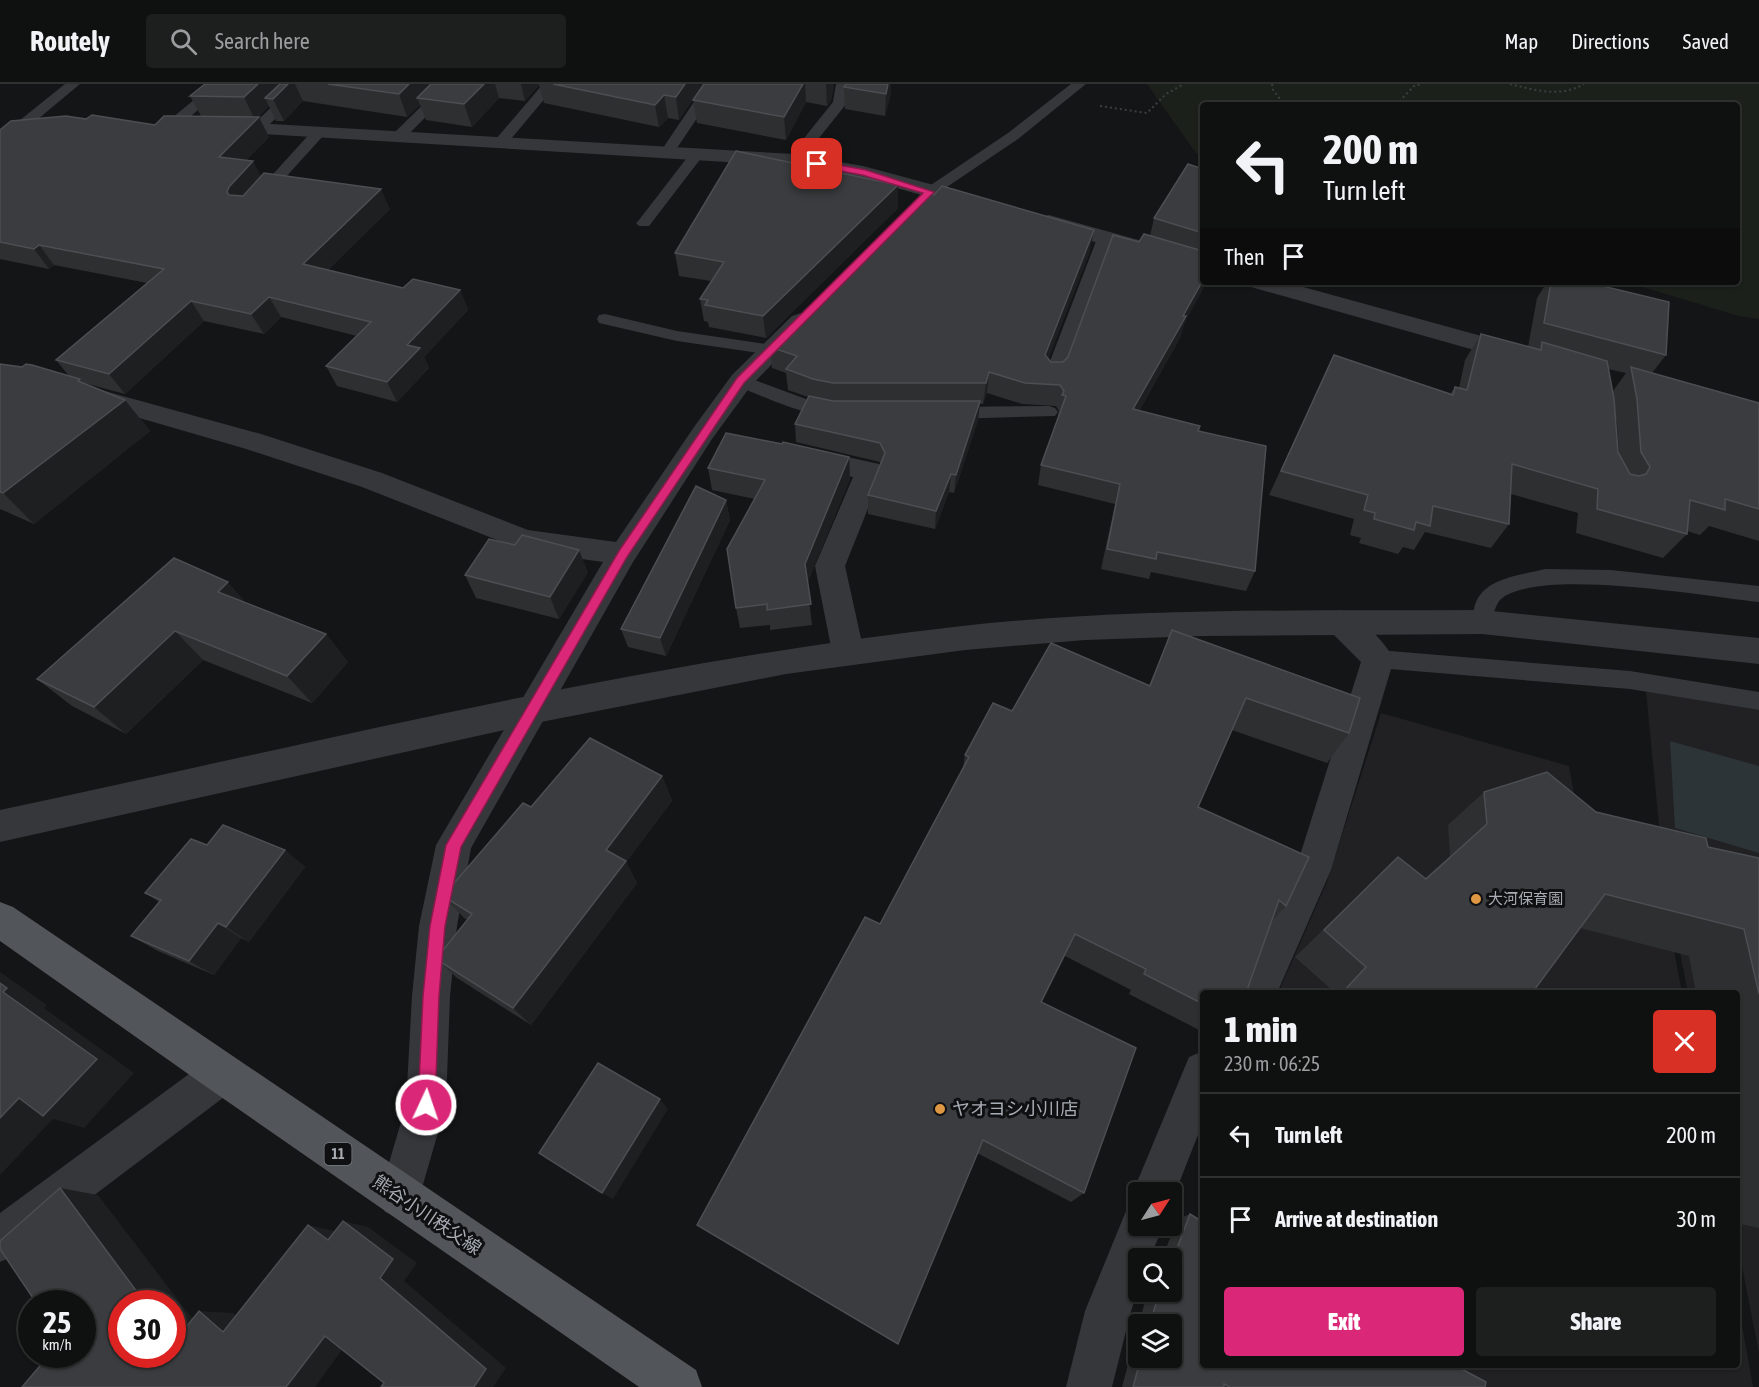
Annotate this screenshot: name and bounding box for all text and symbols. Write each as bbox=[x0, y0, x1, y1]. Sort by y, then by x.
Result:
search box bbox=[146, 14, 566, 68]
text: Routely bbox=[30, 25, 110, 57]
icon: search bbox=[167, 25, 200, 58]
text: Search here bbox=[215, 28, 310, 54]
text: Map bbox=[1504, 29, 1538, 53]
text: Directions bbox=[1571, 29, 1650, 53]
text: Saved bbox=[1683, 29, 1729, 53]
text: 200 m bbox=[1323, 125, 1418, 173]
icon: left bbox=[1224, 126, 1302, 204]
pin bbox=[791, 138, 842, 189]
icon: arrive bbox=[800, 147, 833, 180]
text: Turn left bbox=[1323, 175, 1406, 206]
icon: arrive bbox=[1277, 240, 1310, 273]
text: Then bbox=[1224, 244, 1265, 270]
place label: 大河保育園 bbox=[1488, 890, 1563, 907]
marker: 大河保育園 bbox=[1469, 892, 1483, 906]
text: 1 min bbox=[1224, 1008, 1298, 1050]
button: close bbox=[1653, 1010, 1716, 1073]
text: 230 m · 06:25 bbox=[1224, 1052, 1320, 1075]
position arrow bbox=[394, 1073, 458, 1137]
place label: ヤオヨシ小川店 bbox=[952, 1098, 1078, 1119]
marker: ヤオヨシ小川店 bbox=[933, 1102, 947, 1116]
icon: left bbox=[1224, 1119, 1257, 1152]
text: Turn left bbox=[1275, 1122, 1342, 1148]
text: 200 m bbox=[1666, 1122, 1716, 1148]
road number: 11 bbox=[324, 1143, 352, 1165]
street label: 熊谷小川秩父線 bbox=[369, 1171, 485, 1259]
north arrow bbox=[1128, 1182, 1182, 1236]
map controls bbox=[1128, 1182, 1182, 1368]
icon: arrive bbox=[1224, 1203, 1257, 1236]
text: Arrive at destination bbox=[1275, 1206, 1438, 1232]
text: 30 m bbox=[1676, 1206, 1716, 1232]
button: search bbox=[1128, 1248, 1182, 1302]
button: Exit bbox=[1224, 1287, 1464, 1356]
button: Share bbox=[1476, 1287, 1716, 1356]
speed limit sign: 30 bbox=[108, 1290, 186, 1368]
text: 25 bbox=[43, 1305, 71, 1339]
button: layers bbox=[1128, 1314, 1182, 1368]
text: km/h bbox=[42, 1336, 72, 1353]

